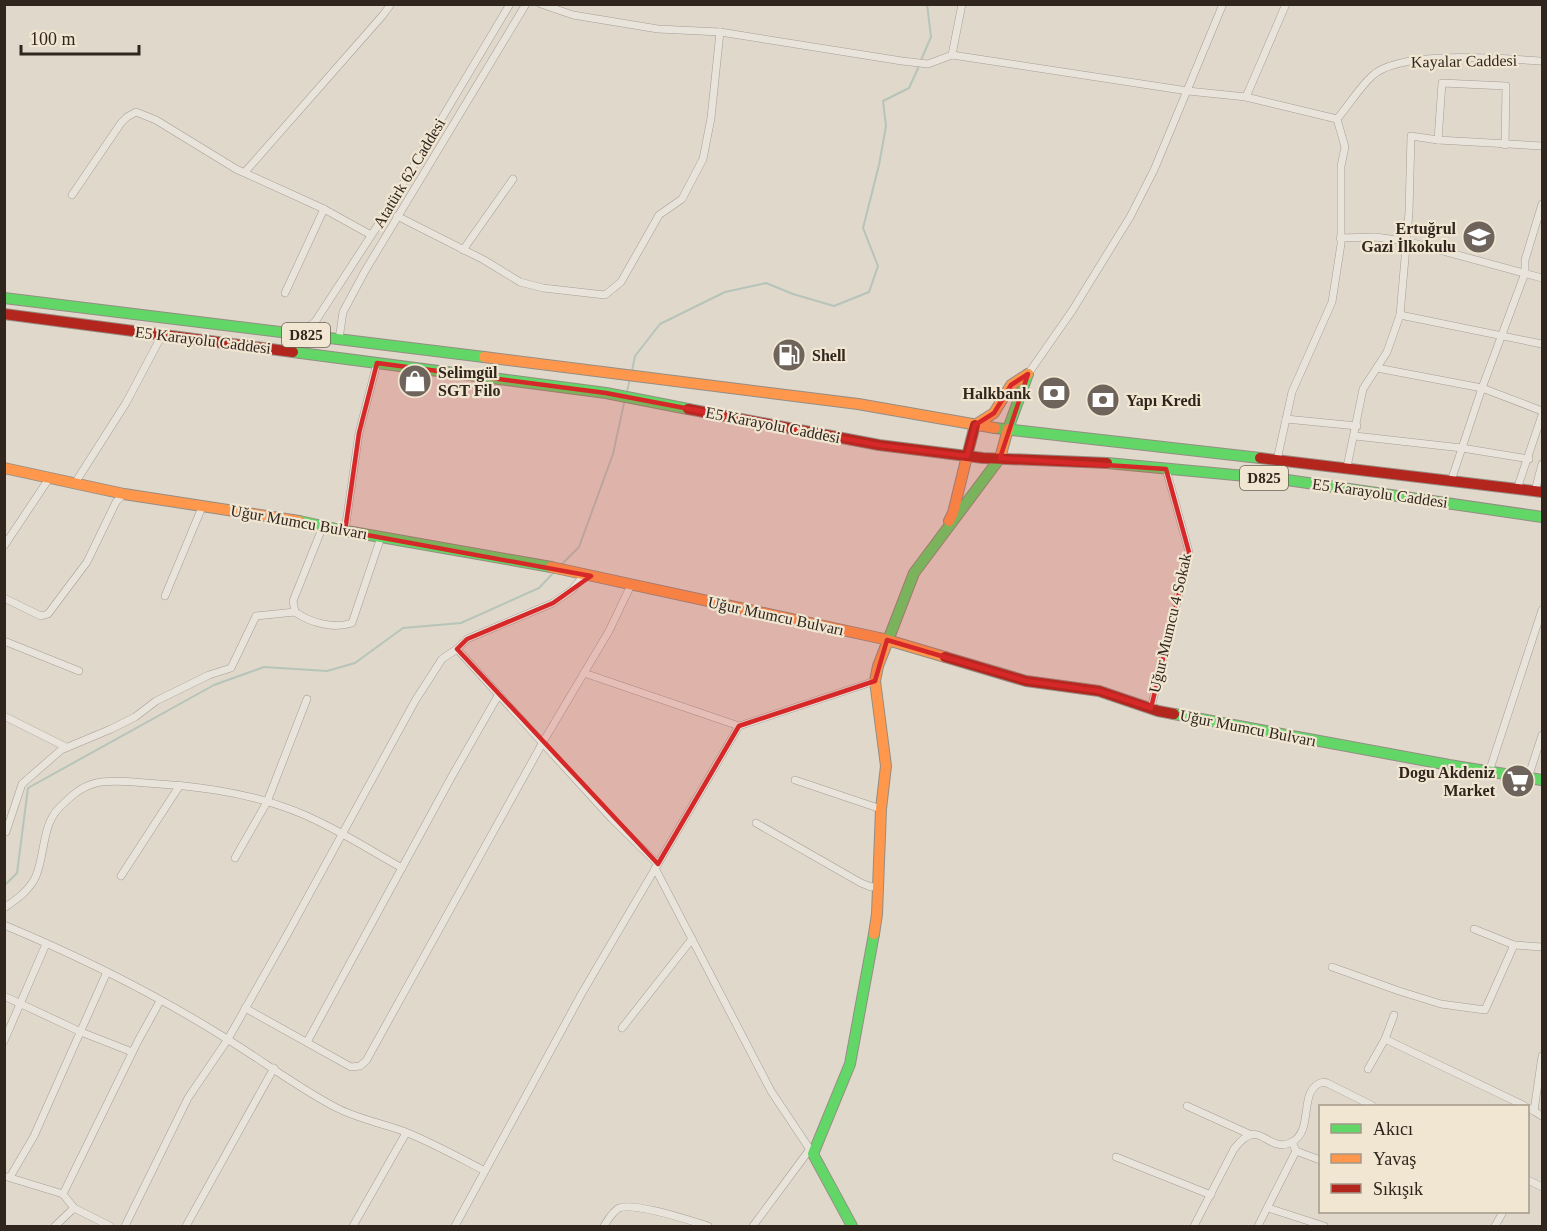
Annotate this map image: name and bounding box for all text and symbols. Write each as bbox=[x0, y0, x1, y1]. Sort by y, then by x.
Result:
scale bar bbox=[21, 18, 140, 56]
text: 100 m bbox=[30, 29, 76, 49]
street label: Kayalar Caddesi bbox=[1411, 52, 1518, 71]
street label: Atatürk 62 Caddesi bbox=[370, 115, 449, 231]
school or university icon: Ertuğrul Gazi İlkokulu bbox=[1461, 219, 1497, 255]
place label: Ertuğrul Gazi İlkokulu bbox=[1361, 220, 1457, 255]
street label: E5 Karayolu Caddesi bbox=[134, 323, 272, 358]
road number: D825 bbox=[282, 323, 330, 347]
fuel station icon: Shell bbox=[771, 337, 807, 373]
place label: Shell bbox=[812, 347, 846, 364]
shop icon: Selimgül SGT Filo bbox=[397, 363, 433, 399]
place label: Selimgül SGT Filo bbox=[438, 364, 500, 399]
bank icon: Halkbank bbox=[1036, 375, 1072, 411]
bank icon: Yapı Kredi bbox=[1085, 382, 1121, 418]
place label: Halkbank bbox=[963, 385, 1031, 402]
place label: Yapı Kredi bbox=[1126, 392, 1201, 410]
street label: E5 Karayolu Caddesi bbox=[704, 404, 842, 447]
road number: D825 bbox=[1240, 466, 1288, 490]
street label: E5 Karayolu Caddesi bbox=[1311, 475, 1449, 512]
street label: Uğur Mumcu Bulvarı bbox=[229, 502, 369, 543]
street label: Uğur Mumcu 4 Sokak bbox=[1146, 552, 1195, 695]
street label: Uğur Mumcu Bulvarı bbox=[706, 593, 846, 640]
street label: Uğur Mumcu Bulvarı bbox=[1178, 706, 1318, 751]
supermarket icon: Dogu Akdeniz Market bbox=[1500, 763, 1536, 799]
place label: Dogu Akdeniz Market bbox=[1399, 764, 1496, 799]
legend bbox=[1319, 1105, 1529, 1213]
text: Akıcı bbox=[1373, 1119, 1413, 1139]
text: Yavaş bbox=[1373, 1149, 1416, 1169]
text: Sıkışık bbox=[1373, 1179, 1423, 1199]

